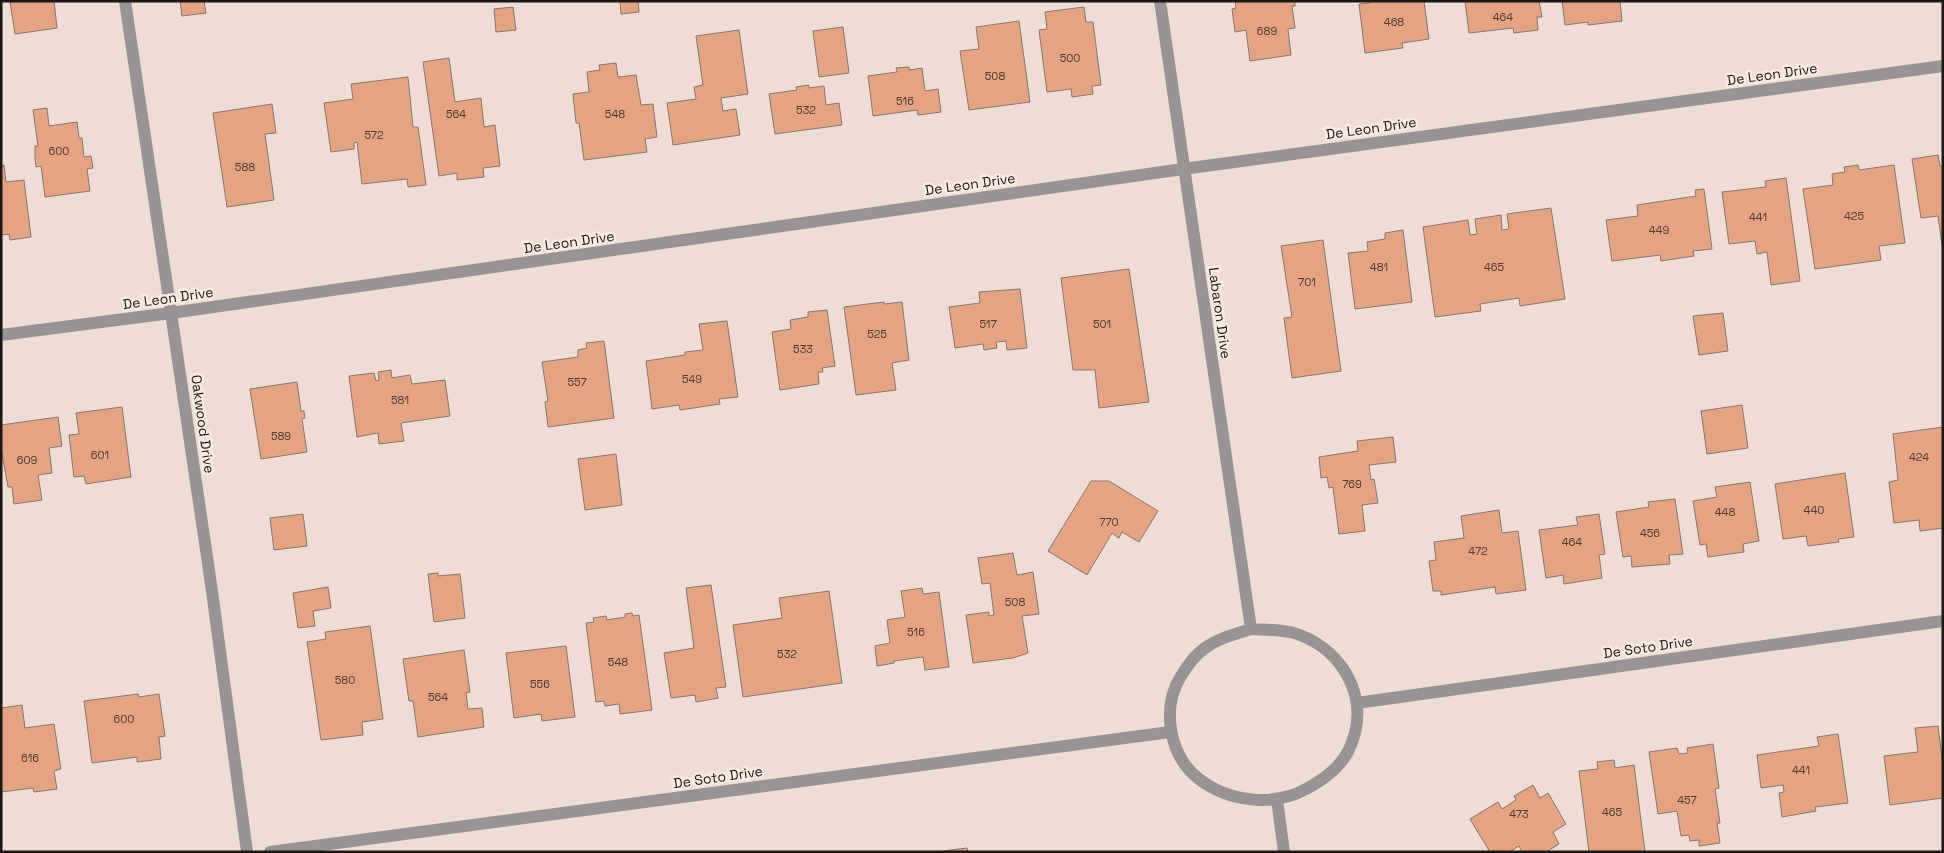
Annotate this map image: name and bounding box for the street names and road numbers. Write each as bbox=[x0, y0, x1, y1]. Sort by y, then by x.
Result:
street label: De Leon Drive bbox=[1725, 59, 1819, 89]
street label: De Leon Drive bbox=[1324, 113, 1418, 143]
street label: De Leon Drive bbox=[923, 169, 1017, 199]
street label: De Leon Drive bbox=[522, 227, 616, 257]
street label: Labaron Drive bbox=[1205, 266, 1235, 360]
street label: De Leon Drive bbox=[121, 283, 215, 313]
street label: Oakwood Drive bbox=[187, 373, 219, 475]
street label: De Soto Drive bbox=[1602, 632, 1694, 662]
street label: De Soto Drive bbox=[672, 762, 764, 792]

